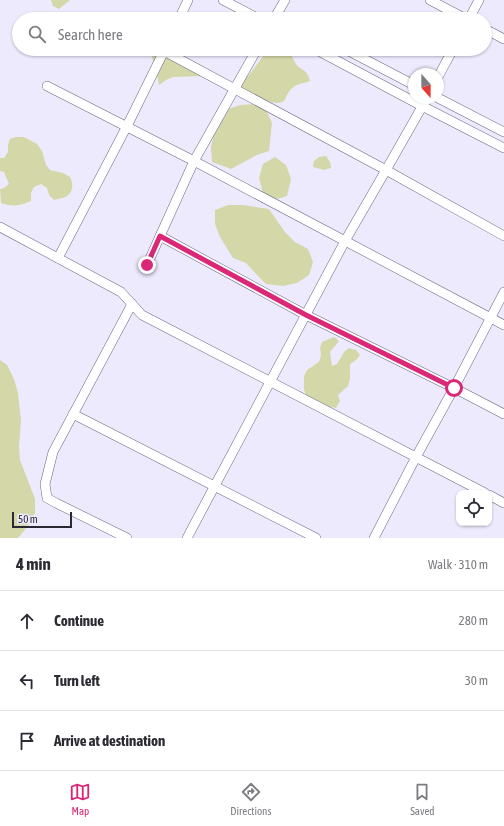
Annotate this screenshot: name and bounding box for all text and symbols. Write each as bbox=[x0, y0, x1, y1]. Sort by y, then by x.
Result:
search box bbox=[12, 12, 492, 56]
icon: search bbox=[26, 23, 48, 45]
text: Search here bbox=[58, 26, 123, 43]
north arrow bbox=[408, 68, 444, 104]
route end bbox=[138, 256, 156, 274]
route start bbox=[445, 379, 463, 397]
map controls bbox=[456, 490, 492, 526]
button: locate bbox=[456, 490, 492, 526]
scale bar bbox=[12, 510, 72, 529]
text: 50 m bbox=[18, 513, 38, 525]
text: 4 min bbox=[16, 554, 51, 574]
text: Walk · 310 m bbox=[428, 557, 488, 572]
icon: ahead bbox=[16, 610, 38, 632]
text: Continue bbox=[54, 612, 104, 629]
text: 280 m bbox=[459, 613, 488, 628]
icon: left bbox=[16, 670, 38, 692]
text: Turn left bbox=[54, 672, 100, 689]
text: 30 m bbox=[465, 673, 488, 688]
icon: arrive bbox=[16, 730, 38, 752]
text: Arrive at destination bbox=[54, 732, 165, 749]
tab: Map bbox=[69, 781, 91, 817]
tab: Directions bbox=[230, 781, 271, 817]
tab: Saved bbox=[410, 781, 435, 817]

